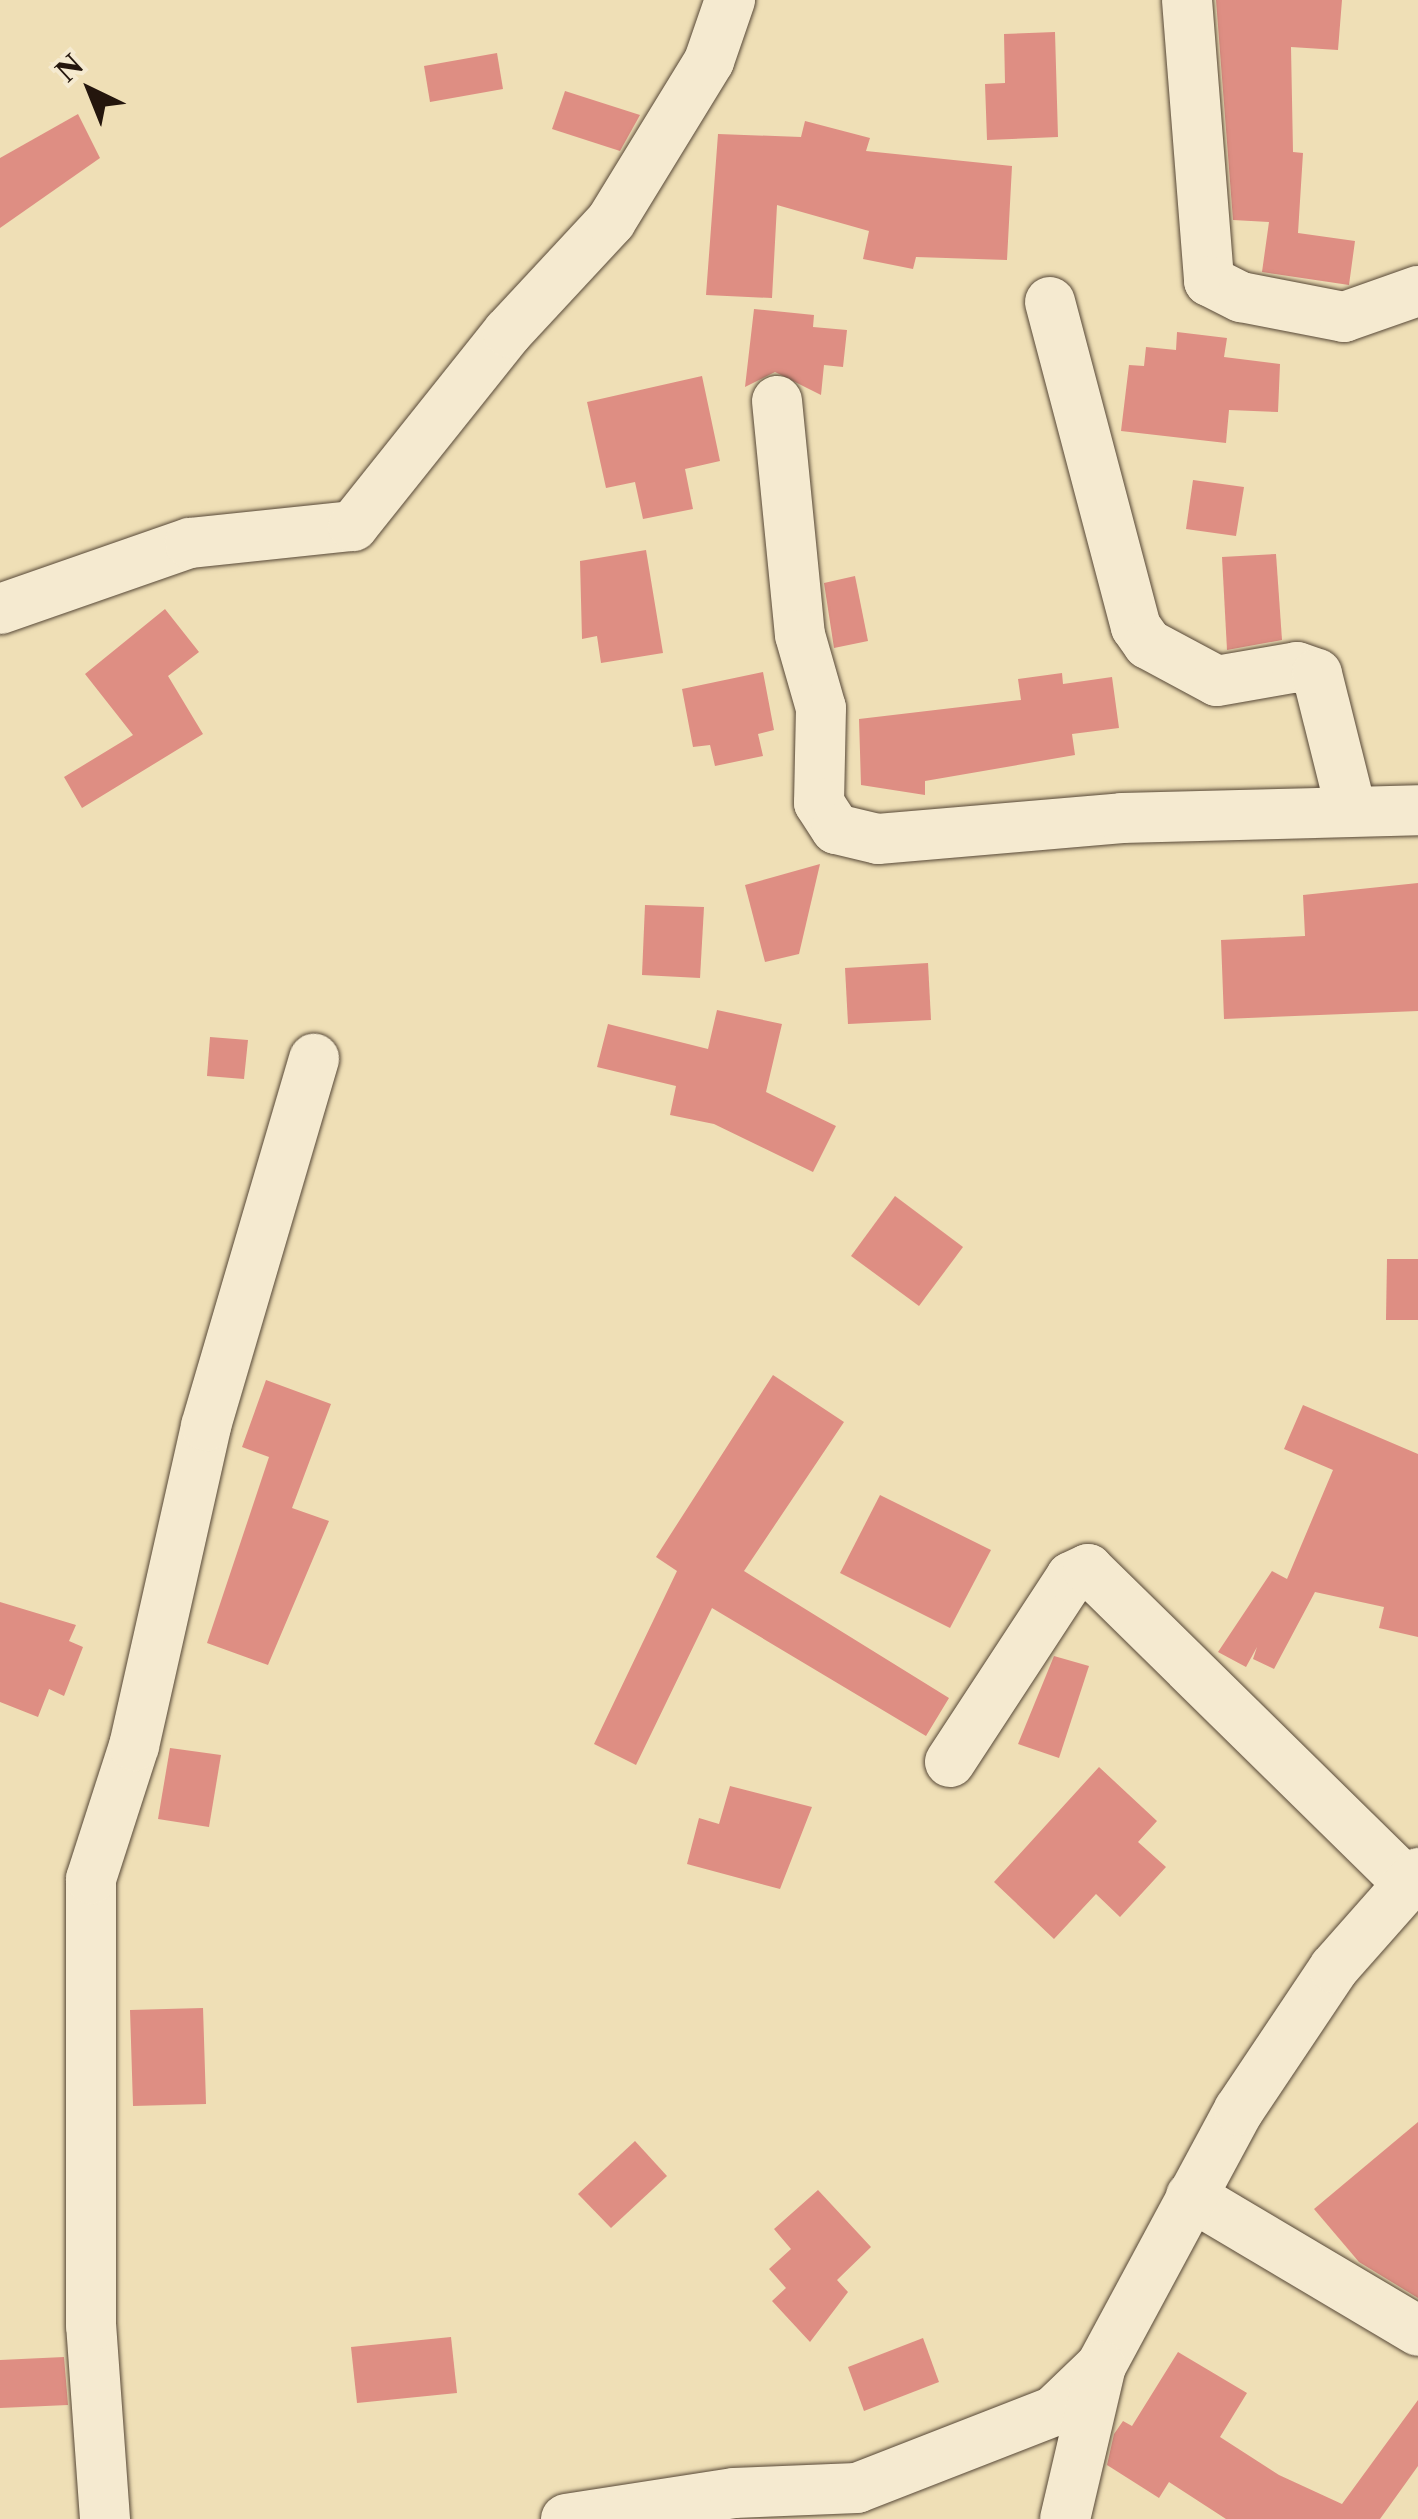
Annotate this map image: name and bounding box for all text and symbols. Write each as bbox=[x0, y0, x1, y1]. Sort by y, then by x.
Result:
north arrow bbox=[40, 40, 140, 140]
text: N bbox=[49, 47, 90, 89]

